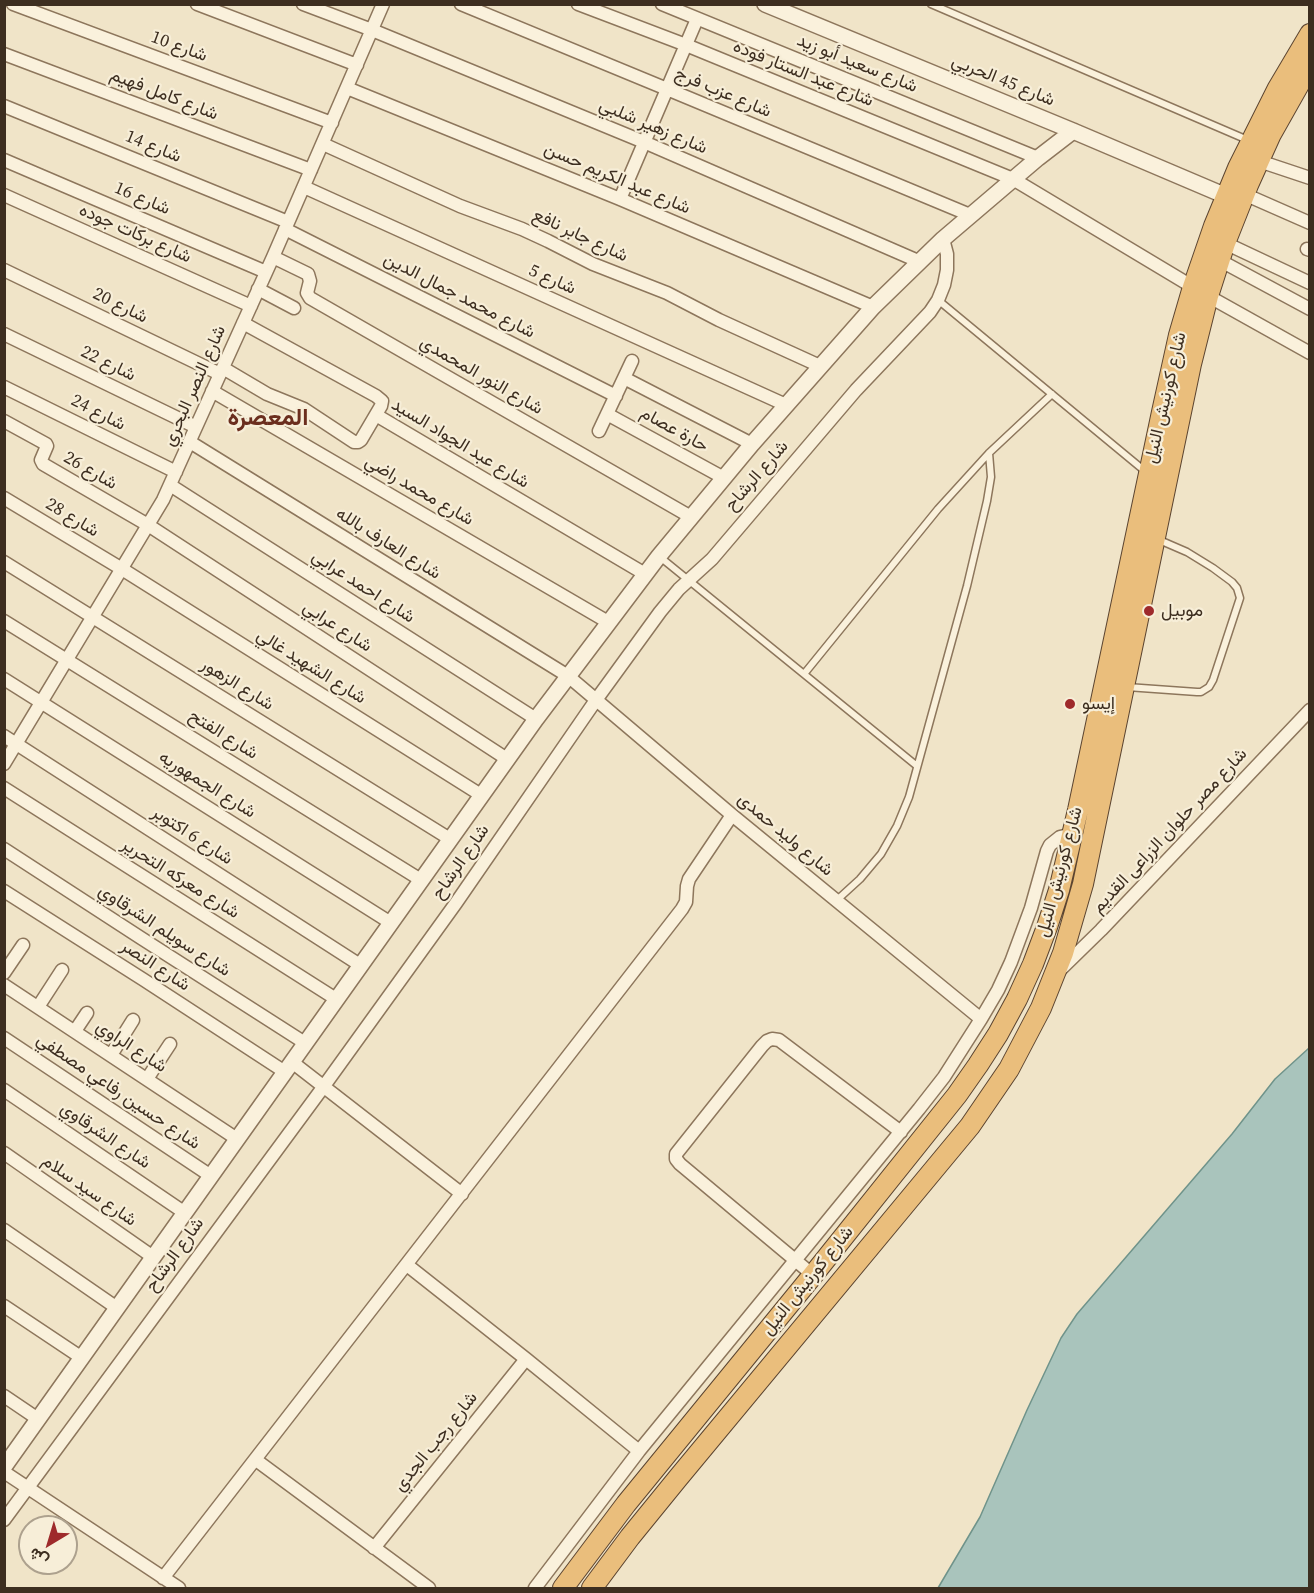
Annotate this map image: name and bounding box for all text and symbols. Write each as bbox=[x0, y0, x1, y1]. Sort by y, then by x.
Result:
street label: شارع 10 bbox=[148, 27, 210, 67]
street label: شارع سعيد أبو زيد bbox=[794, 30, 920, 98]
street label: شارع عبد الستار فوده bbox=[730, 36, 876, 112]
street label: شارع 45 الحربي bbox=[948, 50, 1058, 112]
street label: شارع عزب فرج bbox=[672, 63, 774, 123]
street label: شارع كامل فهيم bbox=[107, 64, 221, 126]
street label: شارع زهير شلبي bbox=[596, 95, 710, 159]
street label: شارع 14 bbox=[122, 126, 184, 168]
street label: شارع عبد الكريم حسن bbox=[541, 138, 693, 220]
street label: شارع 16 bbox=[111, 178, 173, 220]
street label: شارع بركات جوده bbox=[75, 200, 195, 268]
street label: شارع جابر نافع bbox=[529, 205, 631, 267]
street label: شارع محمد جمال الدين bbox=[380, 248, 538, 344]
street label: شارع 5 bbox=[525, 260, 579, 300]
street label: شارع 20 bbox=[89, 283, 151, 329]
street label: شارع النصر البحري bbox=[159, 322, 231, 450]
street label: شارع كورنيش النيل bbox=[1140, 330, 1192, 466]
street label: شارع النور المحمدي bbox=[416, 332, 546, 420]
street label: شارع 22 bbox=[77, 341, 139, 387]
street label: شارع 24 bbox=[67, 390, 129, 436]
street label: شارع عبد الجواد السيد bbox=[387, 394, 533, 494]
street label: حارة عصام bbox=[636, 403, 712, 457]
district label: المعصرة bbox=[228, 405, 308, 433]
street label: شارع الرشاح bbox=[721, 436, 793, 516]
street label: شارع 26 bbox=[59, 447, 121, 495]
street label: شارع محمد راضي bbox=[361, 451, 477, 531]
street label: شارع 28 bbox=[41, 494, 103, 542]
street label: شارع العارف بالله bbox=[331, 503, 445, 585]
street label: شارع احمد عرابي bbox=[307, 546, 419, 628]
street label: شارع عرابي bbox=[298, 597, 376, 657]
place label: موبيل bbox=[1161, 600, 1203, 622]
marker: موبيل bbox=[1142, 604, 1156, 618]
street label: شارع الشهيد غالي bbox=[252, 625, 370, 709]
street label: شارع الزهور bbox=[197, 654, 277, 716]
place label: إيسو bbox=[1082, 693, 1115, 715]
marker: إيسو bbox=[1063, 697, 1077, 711]
street label: شارع الفتح bbox=[184, 705, 262, 765]
street label: شارع مصر حلوان الزراعى القديم bbox=[1088, 744, 1252, 918]
street label: شارع الجمهوريه bbox=[154, 747, 260, 823]
street label: شارع وليد حمدى bbox=[733, 789, 837, 881]
street label: شارع 6 اكتوبر bbox=[147, 802, 237, 870]
street label: شارع كورنيش النيل bbox=[1032, 804, 1088, 940]
street label: شارع الرشاح bbox=[427, 820, 495, 904]
street label: شارع معركه التحرير bbox=[117, 834, 243, 924]
street label: شارع سويلم الشرقاوي bbox=[94, 880, 234, 982]
street label: شارع النصر bbox=[116, 936, 194, 996]
street label: شارع الراوي bbox=[91, 1016, 171, 1078]
street label: شارع حسين رفاعي مصطفي bbox=[32, 1029, 204, 1155]
street label: شارع الشرقاوي bbox=[56, 1098, 154, 1174]
street label: شارع سيد سلام bbox=[37, 1150, 141, 1232]
street label: شارع الرشاح bbox=[141, 1214, 209, 1296]
street label: شارع كورنيش النيل bbox=[757, 1222, 859, 1340]
street label: شارع رجب الجدي bbox=[389, 1388, 483, 1496]
north arrow bbox=[18, 1515, 78, 1575]
text: ش bbox=[24, 1543, 53, 1572]

